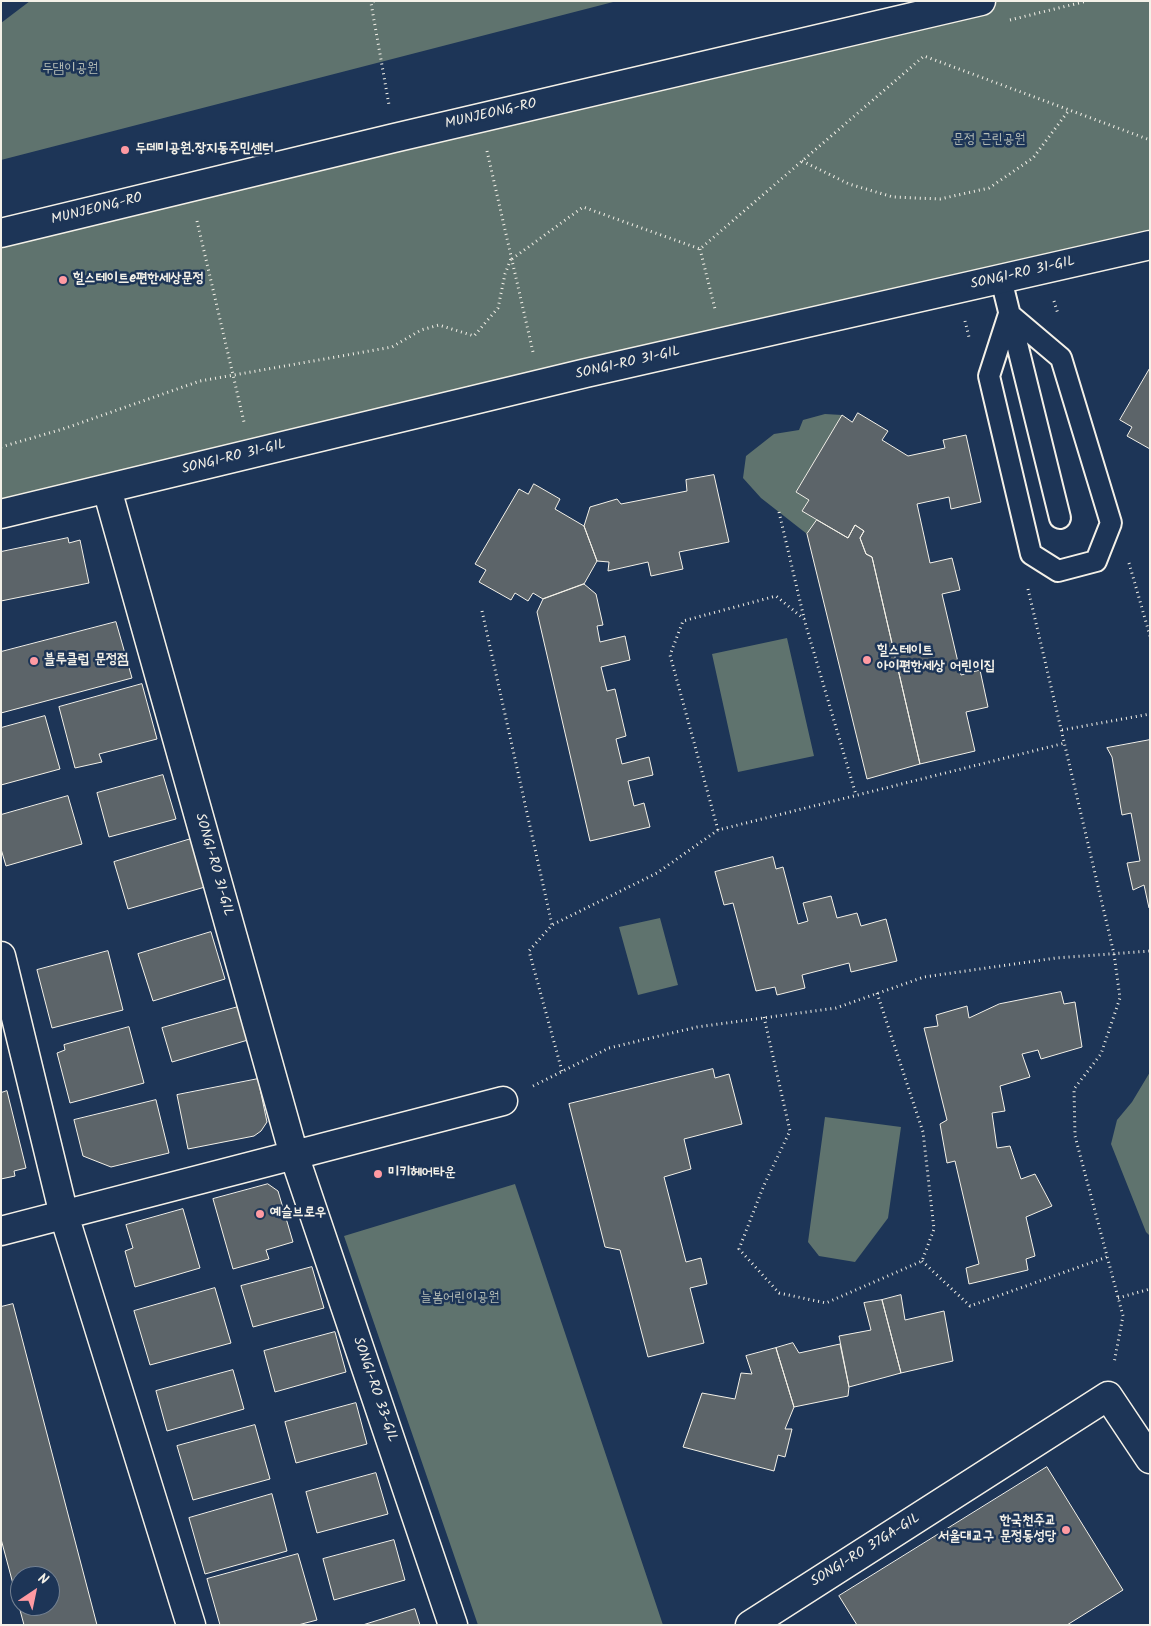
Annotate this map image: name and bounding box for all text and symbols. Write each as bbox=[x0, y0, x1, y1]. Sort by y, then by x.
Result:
park label: 두댐이공원 bbox=[42, 62, 98, 78]
street label: MUNJEONG-RO bbox=[444, 96, 538, 134]
park label: 문정 근린공원 bbox=[952, 133, 1026, 149]
place label: 두데미공원.장지동주민센터 bbox=[135, 142, 274, 158]
marker: 두데미공원.장지동주민센터 bbox=[119, 144, 131, 156]
street label: MUNJEONG-RO bbox=[50, 191, 144, 229]
street label: SONGI-RO 31-GIL bbox=[969, 254, 1077, 294]
place label: 힐스테이트e편한세상문정 bbox=[73, 272, 204, 288]
marker: 힐스테이트e편한세상문정 bbox=[57, 274, 69, 286]
street label: SONGI-RO 31-GIL bbox=[574, 344, 682, 384]
street label: SONGI-RO 31-GIL bbox=[180, 437, 288, 479]
place label: 힐스테이트 아이편한세상 어린이집 bbox=[877, 644, 995, 676]
place label: 블루클럽 문정점 bbox=[44, 653, 128, 669]
marker: 힐스테이트 아이편한세상 어린이집 bbox=[861, 654, 873, 666]
marker: 블루클럽 문정점 bbox=[28, 655, 40, 667]
street label: SONGI-RO 31-GIL bbox=[190, 811, 236, 919]
place label: 미키헤어타운 bbox=[388, 1166, 456, 1182]
marker: 미키헤어타운 bbox=[372, 1168, 384, 1180]
place label: 예슬브로우 bbox=[270, 1206, 326, 1222]
marker: 예슬브로우 bbox=[254, 1208, 266, 1220]
park label: 늘봄어린이공원 bbox=[421, 1291, 499, 1307]
street label: SONGI-RO 33-GIL bbox=[348, 1335, 400, 1445]
street label: SONGI-RO 37GA-GIL bbox=[808, 1511, 924, 1591]
place label: 한국천주교 서울대교구 문정동성당 bbox=[938, 1514, 1056, 1546]
marker: 한국천주교 서울대교구 문정동성당 bbox=[1060, 1524, 1072, 1536]
north arrow bbox=[10, 1566, 60, 1616]
text: N bbox=[33, 1568, 53, 1591]

